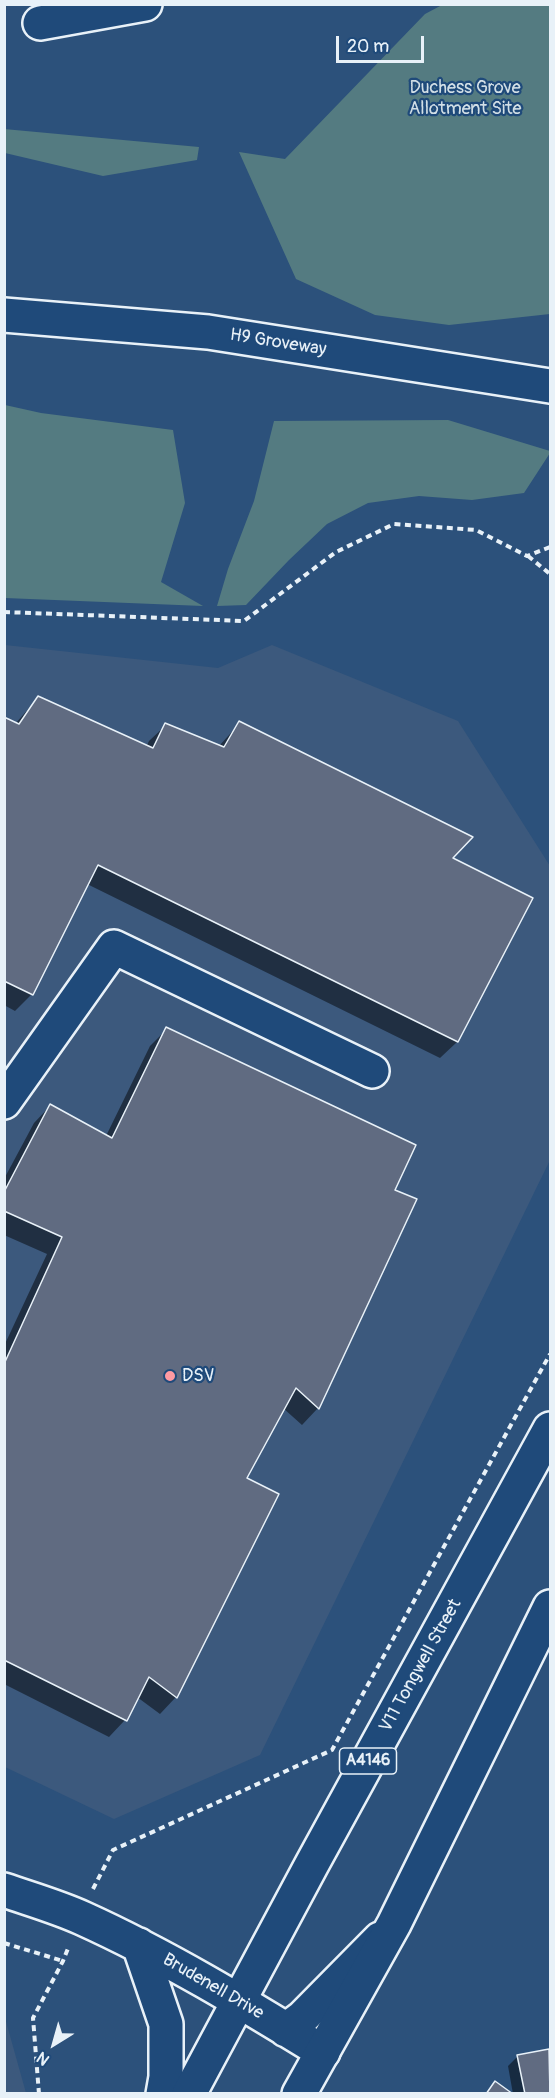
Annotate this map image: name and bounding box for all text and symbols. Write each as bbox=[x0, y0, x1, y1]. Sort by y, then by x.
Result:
scale bar bbox=[339, 24, 428, 62]
text: 20 m bbox=[347, 35, 389, 58]
park label: Duchess Grove Allotment Site bbox=[409, 77, 521, 119]
street label: H9 Groveway bbox=[228, 325, 328, 361]
place label: DSV bbox=[182, 1365, 215, 1387]
marker: DSV bbox=[163, 1369, 177, 1383]
street label: V11 Tongwell Street bbox=[375, 1596, 467, 1736]
road number: A4146 bbox=[340, 1748, 397, 1774]
street label: Brudenell Drive bbox=[159, 1949, 267, 2025]
north arrow bbox=[24, 2014, 84, 2074]
text: N bbox=[33, 2047, 54, 2070]

